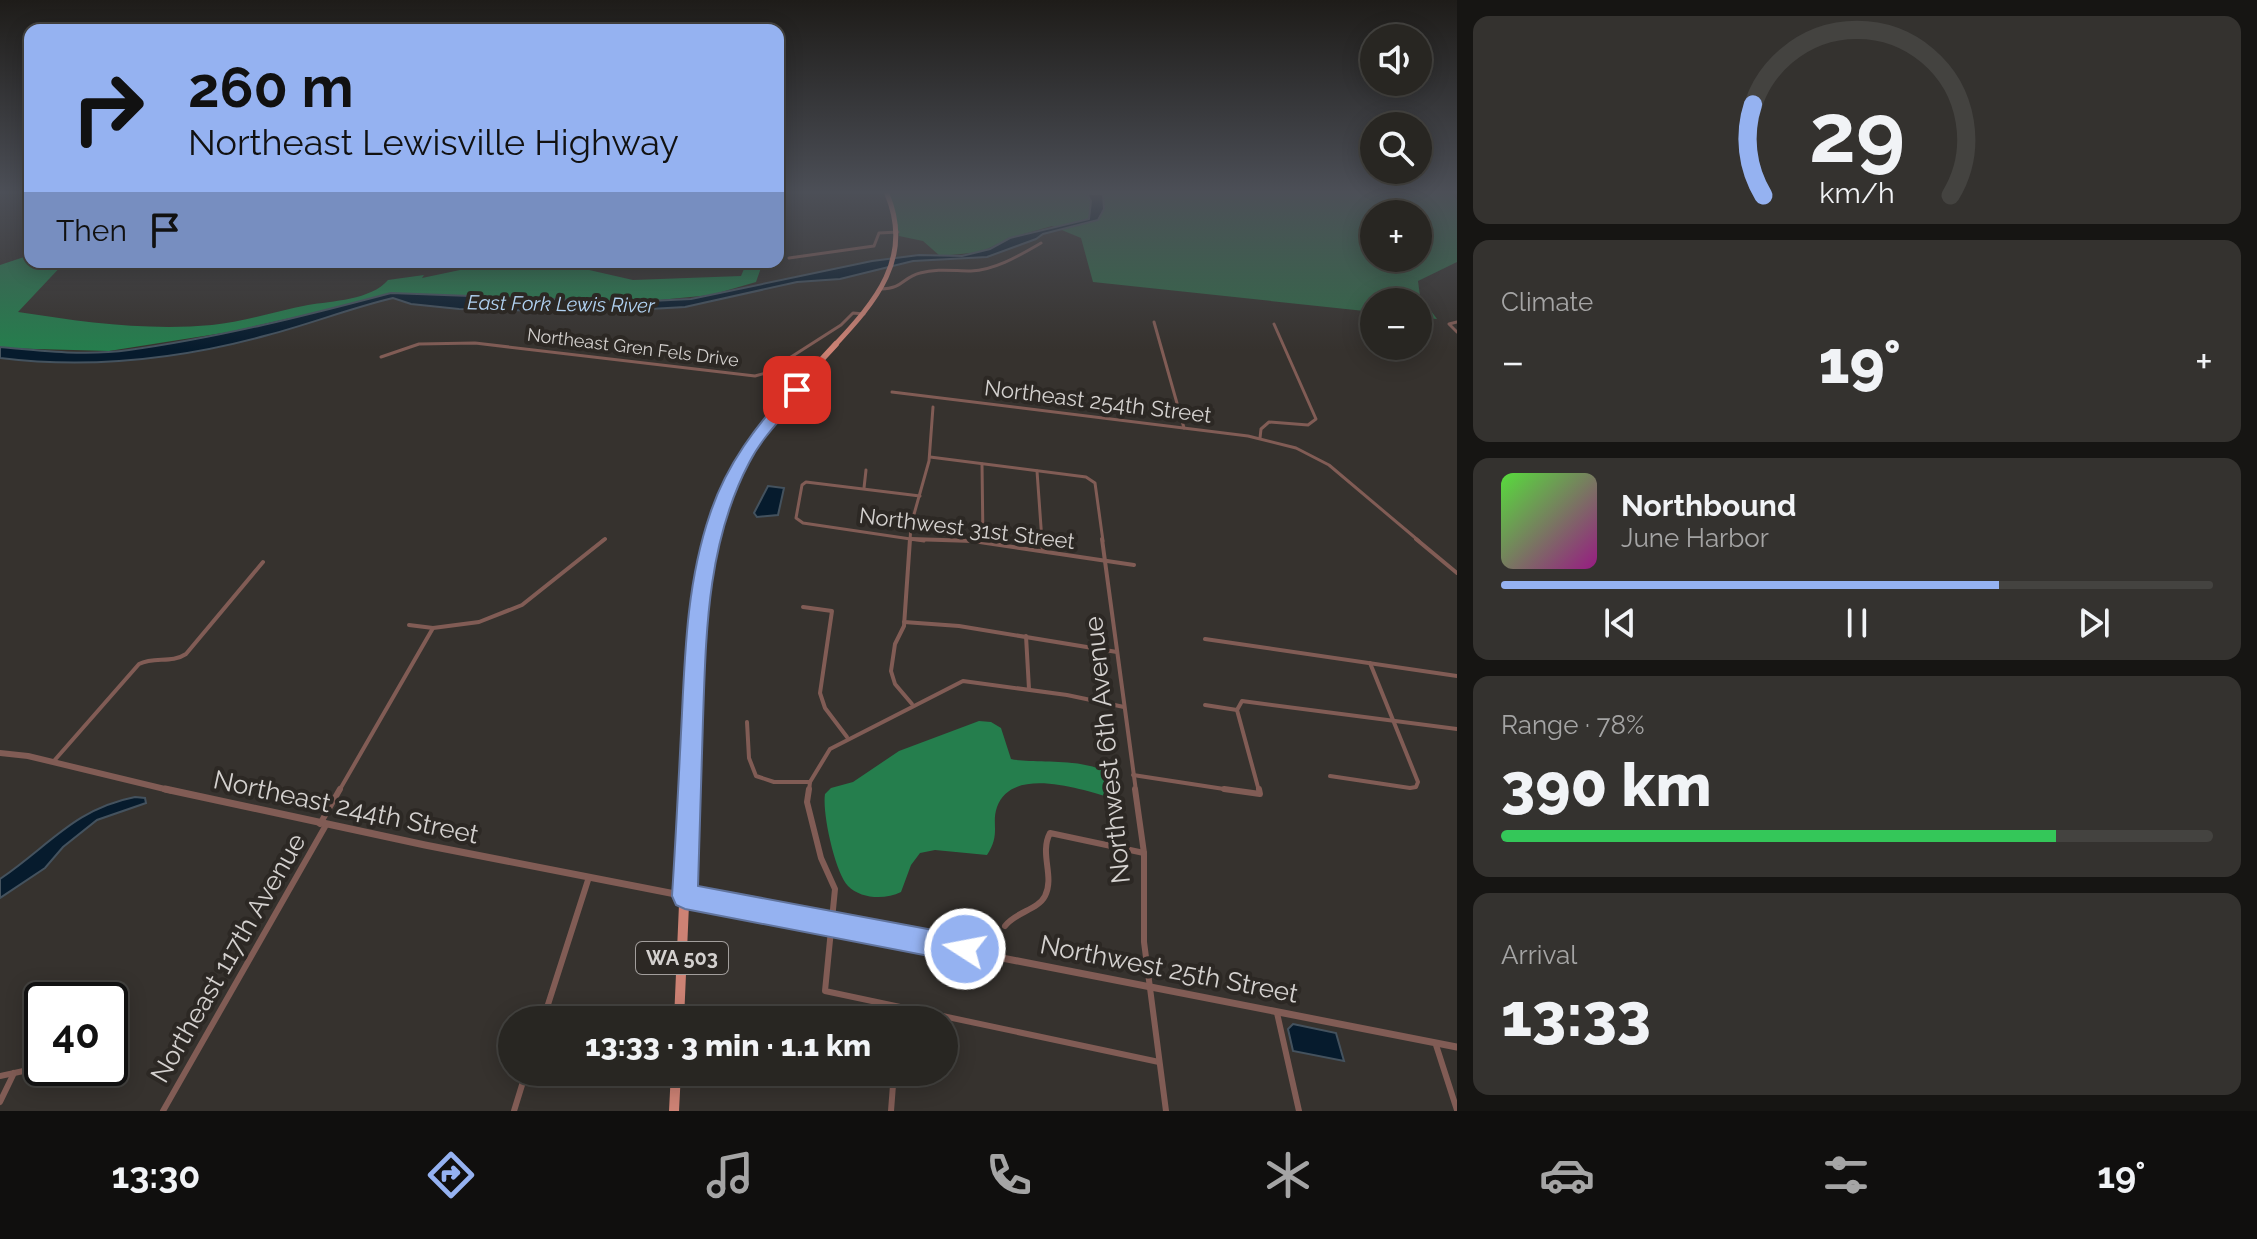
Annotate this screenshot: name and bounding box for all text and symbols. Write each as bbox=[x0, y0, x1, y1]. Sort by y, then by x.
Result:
map controls bbox=[1360, 24, 1432, 360]
button: sound bbox=[1360, 24, 1432, 96]
text: 260 m bbox=[188, 54, 354, 120]
icon: right bbox=[56, 56, 160, 160]
text: 29 bbox=[1809, 84, 1905, 181]
button: search bbox=[1360, 112, 1432, 184]
text: Northeast Lewisville Highway bbox=[188, 121, 679, 163]
text: km/h bbox=[1819, 176, 1895, 210]
button: + bbox=[1360, 200, 1432, 272]
icon: arrive bbox=[143, 208, 187, 252]
text: Then bbox=[56, 213, 127, 248]
text: Climate bbox=[1501, 287, 1593, 317]
button: − bbox=[1360, 288, 1432, 360]
water label: East Fork Lewis River bbox=[467, 290, 656, 318]
street label: Northeast Gren Fels Drive bbox=[526, 324, 741, 370]
text: 19° bbox=[1819, 327, 1901, 397]
text: − bbox=[1501, 336, 1525, 387]
text: + bbox=[2195, 336, 2213, 387]
pin bbox=[763, 356, 831, 424]
icon: arrive bbox=[775, 368, 819, 412]
street label: Northeast 254th Street bbox=[983, 374, 1214, 428]
text: Northbound bbox=[1621, 488, 1796, 523]
street label: Northwest 31st Street bbox=[858, 502, 1077, 554]
text: June Harbor bbox=[1621, 523, 1769, 553]
icon: previous bbox=[1598, 601, 1642, 645]
icon: pause bbox=[1835, 601, 1879, 645]
icon: next bbox=[2072, 601, 2116, 645]
street label: Northwest 6th Avenue bbox=[1078, 615, 1136, 885]
text: Range · 78% bbox=[1501, 710, 1645, 740]
text: 390 km bbox=[1501, 750, 1712, 820]
street label: Northeast 244th Street bbox=[211, 764, 482, 850]
street label: Northeast 117th Avenue bbox=[144, 828, 312, 1088]
position arrow bbox=[923, 907, 1007, 991]
street label: Northwest 25th Street bbox=[1037, 929, 1301, 1009]
text: Arrival bbox=[1501, 940, 1577, 970]
road number: WA 503 bbox=[636, 942, 728, 974]
text: 13:33 bbox=[1501, 980, 1651, 1050]
speed limit sign: 40 bbox=[24, 982, 128, 1086]
text: 13:33 · 3 min · 1.1 km bbox=[585, 1028, 871, 1063]
icon: directions bbox=[423, 1147, 479, 1203]
icon: music bbox=[702, 1147, 758, 1203]
icon: phone bbox=[981, 1147, 1037, 1203]
icon: climate bbox=[1260, 1147, 1316, 1203]
icon: car bbox=[1539, 1147, 1595, 1203]
icon: filters bbox=[1818, 1147, 1874, 1203]
text: 13:30 bbox=[111, 1154, 200, 1196]
text: 19° bbox=[2097, 1154, 2145, 1196]

